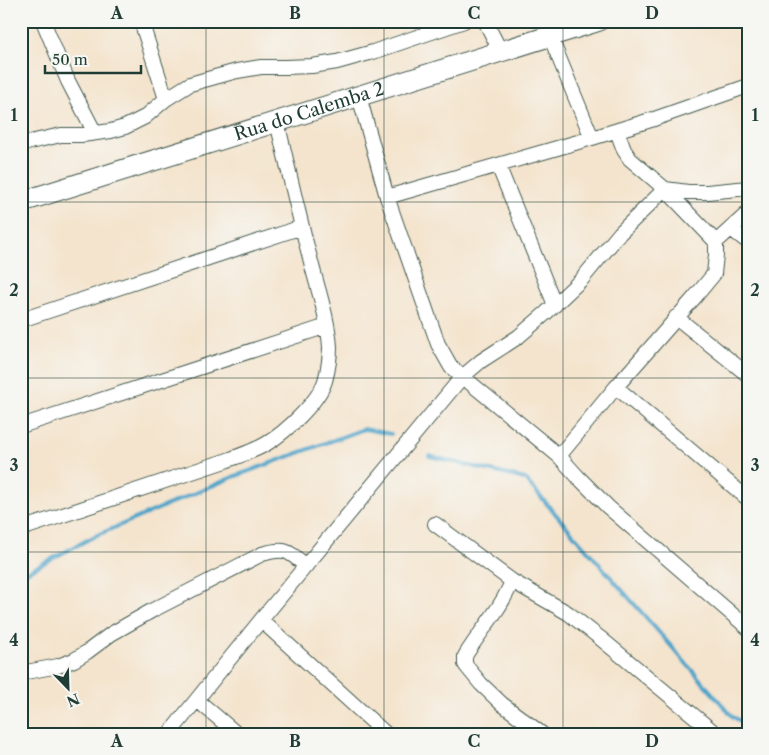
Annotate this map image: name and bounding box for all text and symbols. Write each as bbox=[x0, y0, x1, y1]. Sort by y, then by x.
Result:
text: A bbox=[110, 3, 124, 23]
text: B bbox=[289, 3, 301, 23]
text: C bbox=[468, 3, 480, 23]
text: D bbox=[645, 3, 659, 23]
scale bar bbox=[45, 42, 141, 74]
text: 50 m bbox=[52, 50, 88, 69]
street label: Rua do Calemba 2 bbox=[231, 78, 387, 145]
text: 1 bbox=[10, 105, 18, 125]
text: 1 bbox=[751, 105, 759, 125]
text: 2 bbox=[9, 280, 19, 300]
text: 2 bbox=[750, 280, 760, 300]
text: 3 bbox=[9, 455, 19, 475]
text: 3 bbox=[750, 455, 760, 475]
text: 4 bbox=[9, 630, 19, 650]
text: 4 bbox=[750, 630, 760, 650]
north arrow bbox=[42, 662, 92, 712]
text: N bbox=[64, 689, 82, 711]
text: A bbox=[110, 731, 124, 751]
text: B bbox=[289, 731, 301, 751]
text: C bbox=[468, 731, 480, 751]
text: D bbox=[645, 731, 659, 751]

